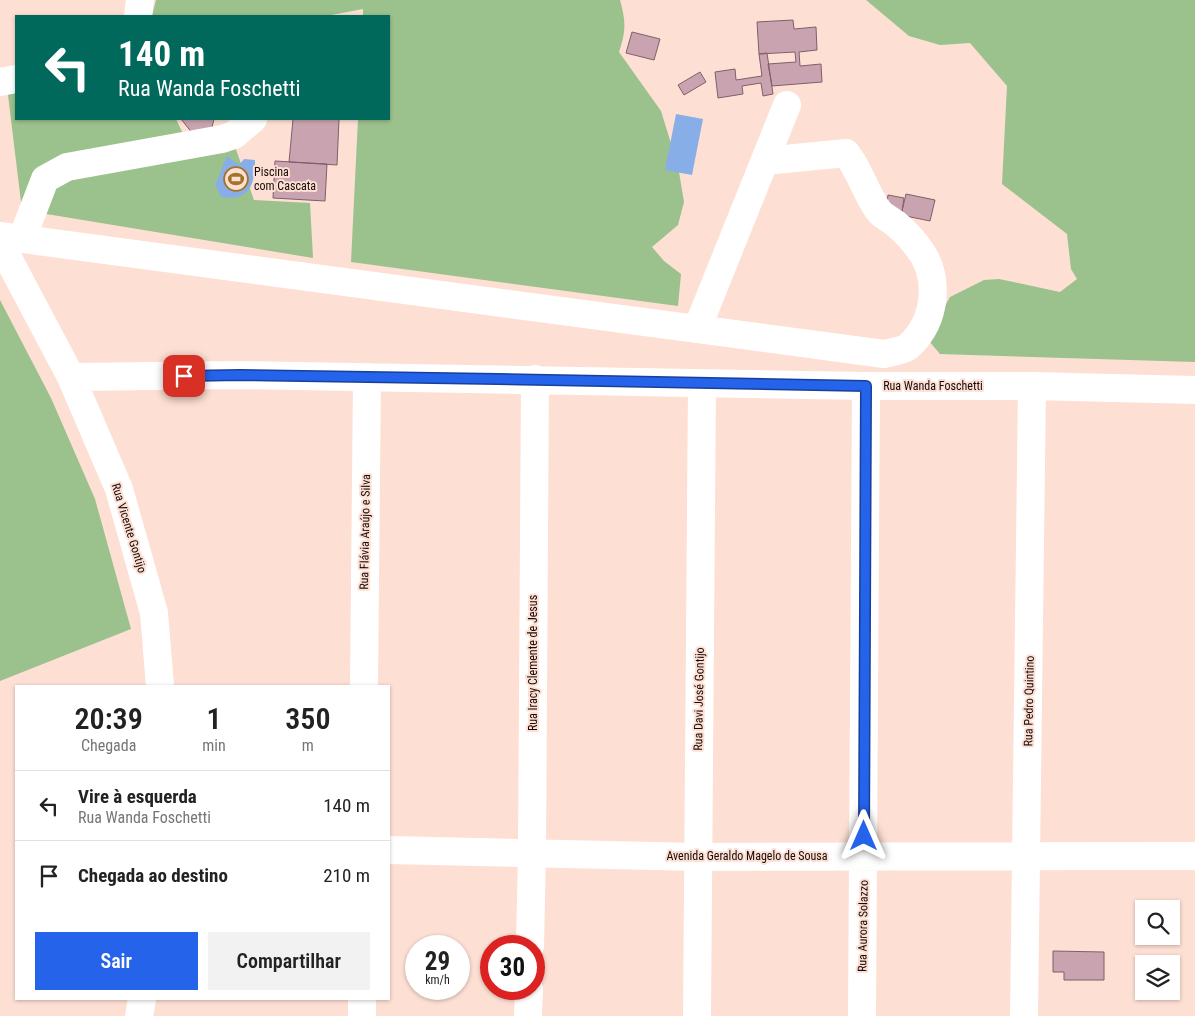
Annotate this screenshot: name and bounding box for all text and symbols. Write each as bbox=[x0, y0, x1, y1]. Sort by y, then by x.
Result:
text: 140 m bbox=[118, 34, 205, 75]
icon: left bbox=[35, 35, 100, 100]
text: Rua Wanda Foschetti bbox=[118, 76, 301, 101]
place label: Piscina com Cascata bbox=[254, 165, 316, 193]
sports icon: Piscina com Cascata bbox=[223, 166, 249, 192]
pin bbox=[163, 355, 205, 397]
icon: arrive bbox=[170, 362, 198, 390]
street label: Rua Wanda Foschetti bbox=[883, 379, 983, 393]
street label: Rua Flávia Araújo e Silva bbox=[357, 474, 373, 590]
street label: Rua Vicente Gontijo bbox=[109, 481, 149, 575]
street label: Rua Iracy Clemente de Jesus bbox=[526, 595, 540, 731]
street label: Rua Davi José Gontijo bbox=[691, 647, 707, 751]
street label: Rua Pedro Quintino bbox=[1021, 655, 1037, 747]
text: 20:39 bbox=[74, 701, 143, 736]
text: 1 bbox=[206, 701, 222, 736]
text: 350 bbox=[285, 701, 330, 736]
text: Chegada bbox=[81, 736, 136, 755]
text: min bbox=[202, 736, 226, 755]
text: m bbox=[302, 736, 314, 755]
text: Vire à esquerda bbox=[78, 785, 197, 808]
icon: left bbox=[35, 792, 63, 820]
text: 140 m bbox=[323, 794, 370, 817]
text: Rua Wanda Foschetti bbox=[78, 808, 211, 827]
position arrow bbox=[837, 809, 889, 861]
street label: Avenida Geraldo Magelo de Sousa bbox=[666, 849, 828, 863]
icon: arrive bbox=[35, 862, 63, 890]
text: Chegada ao destino bbox=[78, 864, 228, 887]
text: 210 m bbox=[323, 864, 370, 887]
street label: Rua Aurora Solazzo bbox=[855, 880, 871, 972]
map controls bbox=[1135, 900, 1180, 1000]
button: search bbox=[1135, 900, 1180, 945]
button: Sair bbox=[35, 932, 198, 990]
button: Compartilhar bbox=[208, 932, 370, 990]
speed limit sign: 30 bbox=[480, 935, 545, 1000]
text: 29 bbox=[425, 947, 450, 976]
button: layers bbox=[1135, 955, 1180, 1000]
text: km/h bbox=[425, 973, 450, 987]

